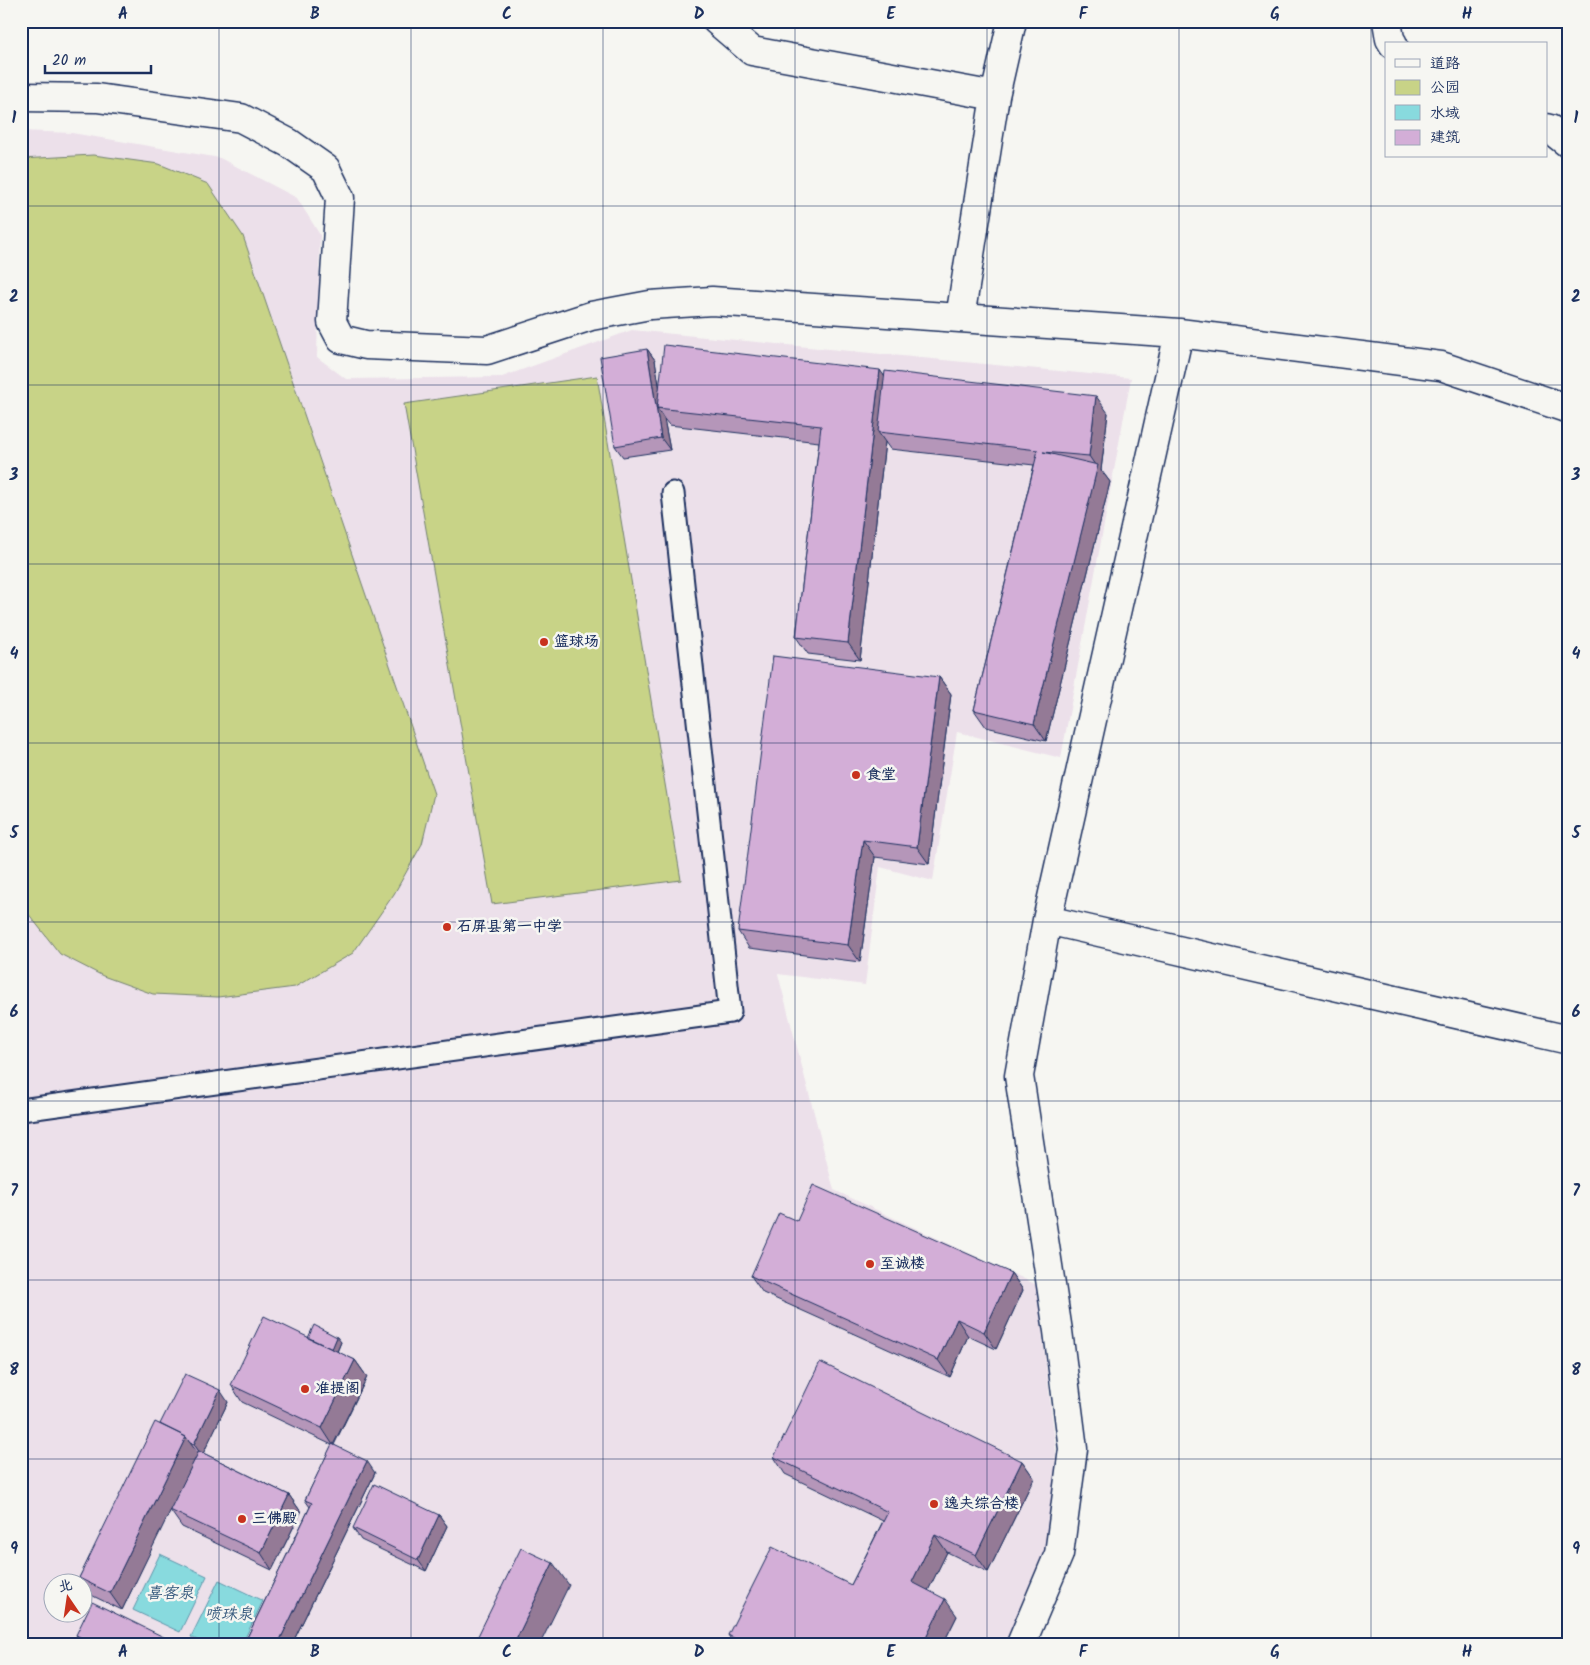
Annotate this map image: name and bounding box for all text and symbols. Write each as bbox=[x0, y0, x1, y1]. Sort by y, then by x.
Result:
text: A bbox=[118, 2, 128, 27]
text: B bbox=[310, 2, 320, 27]
text: C bbox=[502, 2, 512, 27]
text: D bbox=[694, 2, 705, 27]
text: E bbox=[887, 2, 897, 27]
text: F bbox=[1079, 2, 1089, 27]
text: G bbox=[1270, 2, 1280, 27]
text: H bbox=[1462, 2, 1472, 27]
scale bar bbox=[45, 42, 151, 74]
legend bbox=[1385, 42, 1548, 158]
text: 20 m bbox=[52, 49, 86, 73]
text: 道路 bbox=[1430, 52, 1460, 76]
text: 公园 bbox=[1430, 76, 1460, 100]
text: 水域 bbox=[1430, 102, 1460, 126]
text: 1 bbox=[12, 106, 17, 131]
text: 1 bbox=[1574, 106, 1579, 131]
text: 建筑 bbox=[1430, 126, 1460, 150]
text: 2 bbox=[9, 285, 19, 310]
text: 2 bbox=[1571, 285, 1581, 310]
text: 3 bbox=[9, 463, 19, 488]
text: 3 bbox=[1571, 463, 1581, 488]
place label: 篮球场 bbox=[554, 630, 599, 654]
marker: 篮球场 bbox=[538, 636, 550, 648]
text: 4 bbox=[10, 642, 19, 667]
text: 4 bbox=[1572, 642, 1581, 667]
place label: 食堂 bbox=[866, 763, 896, 787]
marker: 食堂 bbox=[850, 769, 862, 781]
text: 5 bbox=[9, 821, 20, 846]
text: 5 bbox=[1571, 821, 1582, 846]
place label: 石屏县第一中学 bbox=[457, 915, 562, 939]
marker: 石屏县第一中学 bbox=[441, 921, 453, 933]
text: 6 bbox=[10, 1000, 19, 1025]
text: 6 bbox=[1572, 1000, 1581, 1025]
text: 7 bbox=[10, 1179, 18, 1204]
text: 7 bbox=[1572, 1179, 1580, 1204]
place label: 至诚楼 bbox=[880, 1252, 925, 1276]
marker: 至诚楼 bbox=[864, 1258, 876, 1270]
text: 8 bbox=[9, 1358, 19, 1383]
text: 8 bbox=[1571, 1358, 1581, 1383]
place label: 准提阁 bbox=[315, 1377, 360, 1401]
marker: 准提阁 bbox=[299, 1383, 311, 1395]
place label: 逸夫综合楼 bbox=[944, 1492, 1019, 1516]
marker: 逸夫综合楼 bbox=[928, 1498, 940, 1510]
place label: 三佛殿 bbox=[252, 1507, 297, 1531]
marker: 三佛殿 bbox=[236, 1513, 248, 1525]
text: 9 bbox=[10, 1537, 18, 1562]
text: 9 bbox=[1572, 1537, 1580, 1562]
north arrow bbox=[42, 1572, 92, 1622]
text: 北 bbox=[56, 1574, 75, 1599]
water label: 喜客泉 bbox=[146, 1581, 194, 1606]
water label: 喷珠泉 bbox=[205, 1602, 253, 1627]
text: A bbox=[118, 1640, 128, 1665]
text: B bbox=[310, 1640, 320, 1665]
text: C bbox=[502, 1640, 512, 1665]
text: D bbox=[694, 1640, 705, 1665]
text: E bbox=[887, 1640, 897, 1665]
text: F bbox=[1079, 1640, 1089, 1665]
text: G bbox=[1270, 1640, 1280, 1665]
text: H bbox=[1462, 1640, 1472, 1665]

